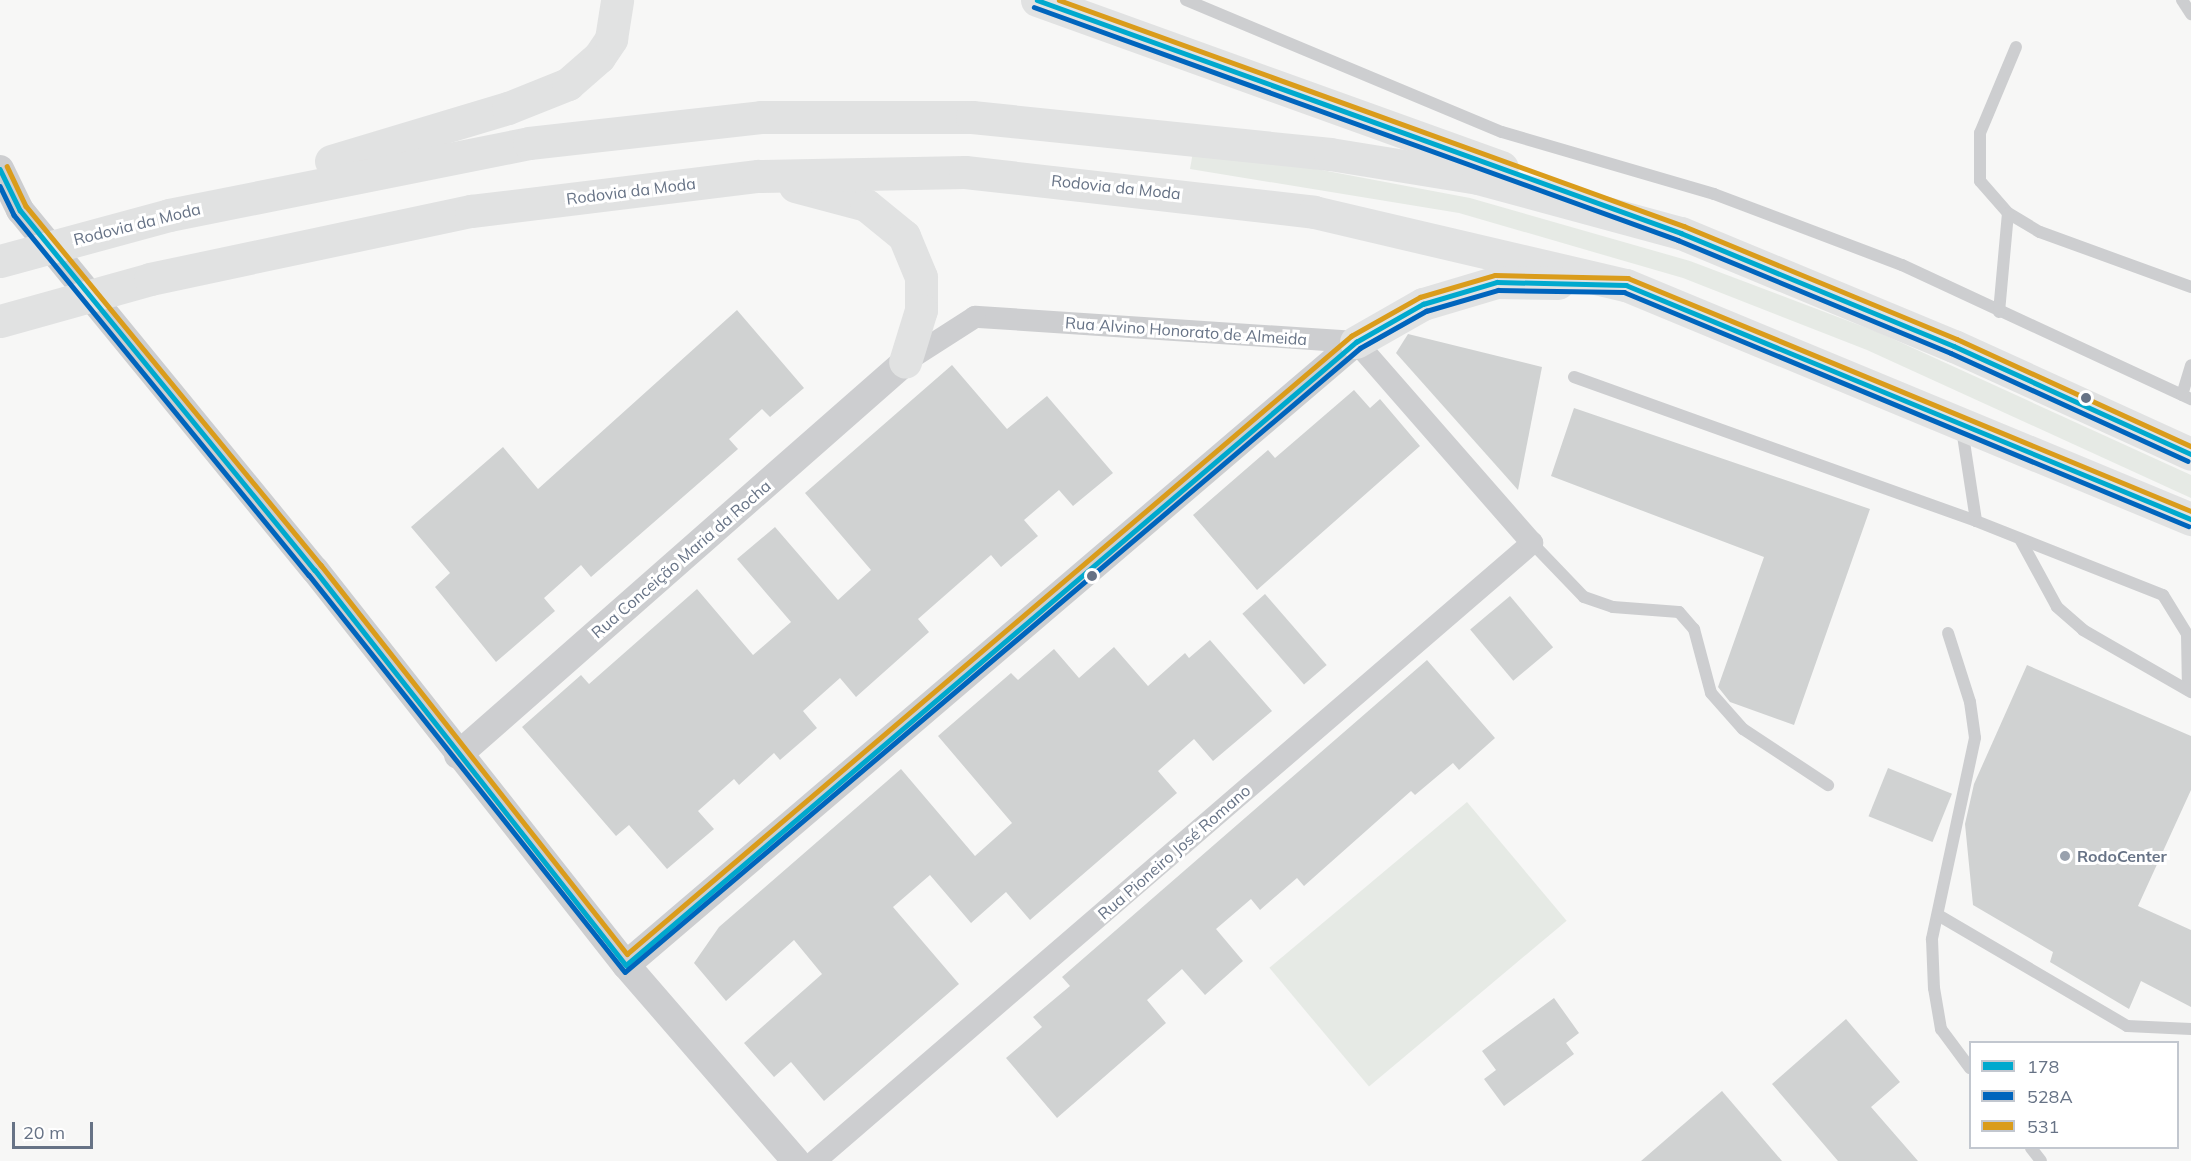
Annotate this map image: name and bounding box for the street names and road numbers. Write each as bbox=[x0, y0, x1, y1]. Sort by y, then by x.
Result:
street label: Rodovia da Moda bbox=[1050, 171, 1182, 203]
street label: Rodovia da Moda bbox=[565, 174, 697, 208]
street label: Rodovia da Moda bbox=[72, 199, 202, 249]
street label: Rua Alvino Honorato de Almeida bbox=[1064, 313, 1308, 349]
street label: Rua Conceição Maria da Rocha bbox=[587, 476, 775, 642]
street label: Rua Pioneiro José Romano bbox=[1094, 781, 1254, 923]

